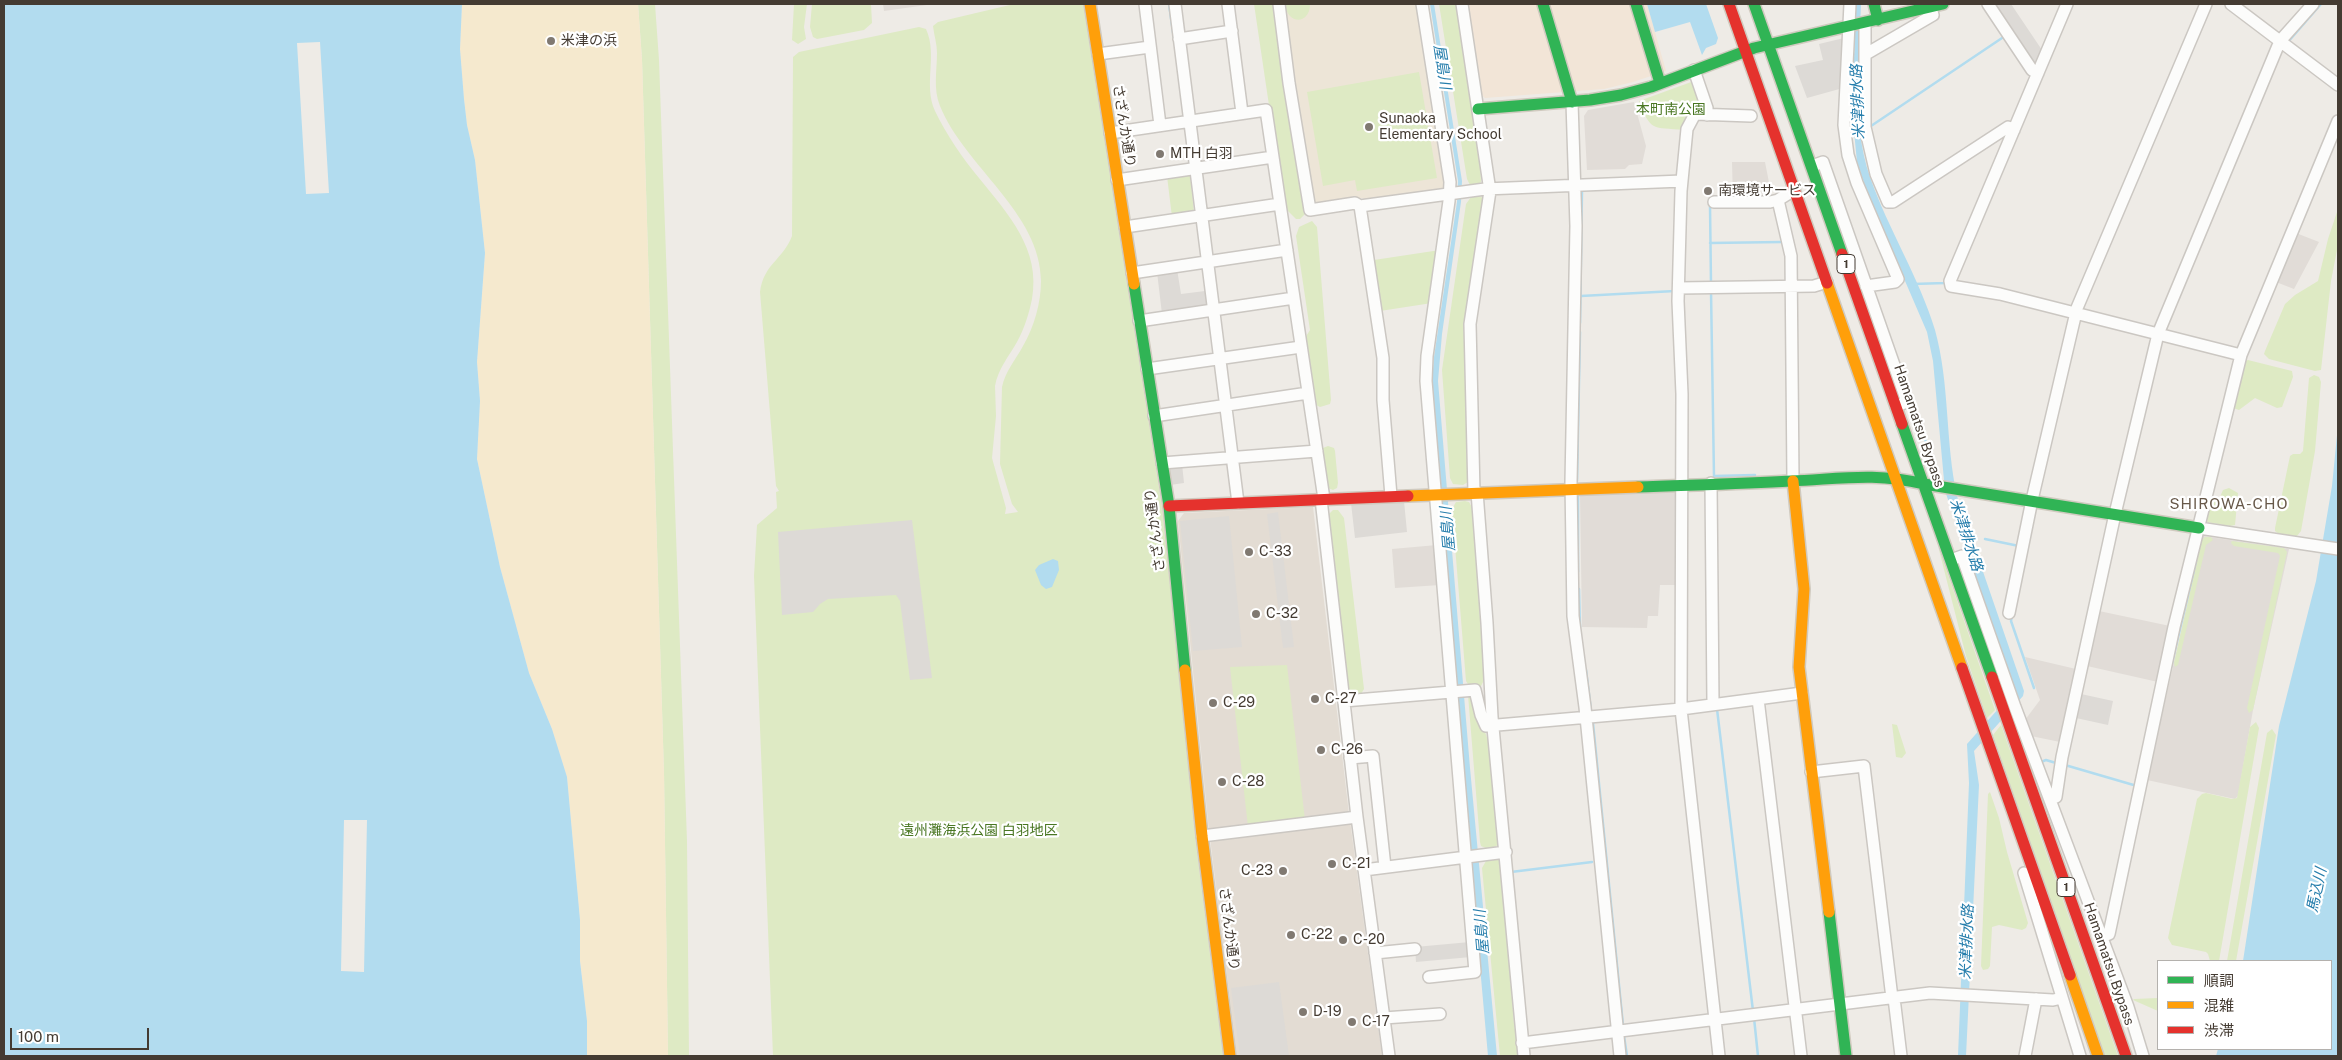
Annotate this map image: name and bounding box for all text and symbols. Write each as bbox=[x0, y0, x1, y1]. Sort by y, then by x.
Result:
place label: 米津の浜 bbox=[561, 33, 617, 49]
marker: 米津の浜 bbox=[545, 35, 557, 47]
water label: 屋島川 bbox=[1430, 43, 1454, 91]
water label: 米津排水路 bbox=[1848, 64, 1868, 140]
street label: さざんか通り bbox=[1109, 83, 1139, 169]
park label: 本町南公園 bbox=[1636, 102, 1706, 118]
place label: Sunaoka Elementary School bbox=[1379, 111, 1502, 144]
marker: Sunaoka Elementary School bbox=[1363, 121, 1375, 133]
place label: MTH 白羽 bbox=[1170, 146, 1233, 162]
marker: MTH 白羽 bbox=[1154, 148, 1166, 160]
place label: 南環境サービス bbox=[1718, 183, 1816, 199]
marker: 南環境サービス bbox=[1702, 185, 1714, 197]
road number: 1 bbox=[1837, 254, 1855, 274]
street label: Hamamatsu Bypass bbox=[1890, 362, 1948, 490]
street label: さざんか通り bbox=[1142, 487, 1168, 573]
district label: SHIROWA-CHO bbox=[2168, 495, 2290, 513]
water label: 米津排水路 bbox=[1946, 497, 1986, 573]
water label: 屋島川 bbox=[1437, 506, 1459, 552]
place label: C-33 bbox=[1259, 544, 1291, 560]
marker: C-33 bbox=[1243, 546, 1255, 558]
place label: C-32 bbox=[1266, 606, 1298, 622]
marker: C-32 bbox=[1250, 608, 1262, 620]
place label: C-27 bbox=[1325, 691, 1357, 707]
marker: C-27 bbox=[1309, 693, 1321, 705]
place label: C-29 bbox=[1223, 695, 1255, 711]
marker: C-29 bbox=[1207, 697, 1219, 709]
place label: C-26 bbox=[1331, 742, 1363, 758]
marker: C-26 bbox=[1315, 744, 1327, 756]
place label: C-28 bbox=[1232, 774, 1264, 790]
marker: C-28 bbox=[1216, 776, 1228, 788]
park label: 遠州灘海浜公園 白羽地区 bbox=[900, 823, 1058, 839]
place label: C-21 bbox=[1342, 856, 1371, 872]
marker: C-21 bbox=[1326, 858, 1338, 870]
place label: C-23 bbox=[1241, 863, 1273, 879]
marker: C-23 bbox=[1277, 865, 1289, 877]
water label: 馬込川 bbox=[2304, 866, 2330, 914]
road number: 1 bbox=[2057, 878, 2075, 896]
street label: さざんか通り bbox=[1216, 886, 1242, 972]
street label: Hamamatsu Bypass bbox=[2080, 900, 2138, 1028]
water label: 米津排水路 bbox=[1957, 904, 1977, 980]
water label: 屋島川 bbox=[1471, 909, 1493, 955]
place label: C-22 bbox=[1301, 927, 1333, 943]
marker: C-22 bbox=[1285, 929, 1297, 941]
place label: C-20 bbox=[1353, 932, 1385, 948]
marker: C-20 bbox=[1337, 934, 1349, 946]
legend bbox=[2157, 960, 2332, 1050]
text: 順調 bbox=[2204, 972, 2234, 989]
text: 混雑 bbox=[2204, 997, 2234, 1014]
place label: D-19 bbox=[1313, 1004, 1341, 1020]
marker: D-19 bbox=[1297, 1006, 1309, 1018]
place label: C-17 bbox=[1362, 1014, 1390, 1030]
marker: C-17 bbox=[1346, 1016, 1358, 1028]
scale bar bbox=[12, 1018, 151, 1050]
text: 渋滞 bbox=[2204, 1022, 2234, 1039]
text: 100 m bbox=[18, 1028, 59, 1045]

